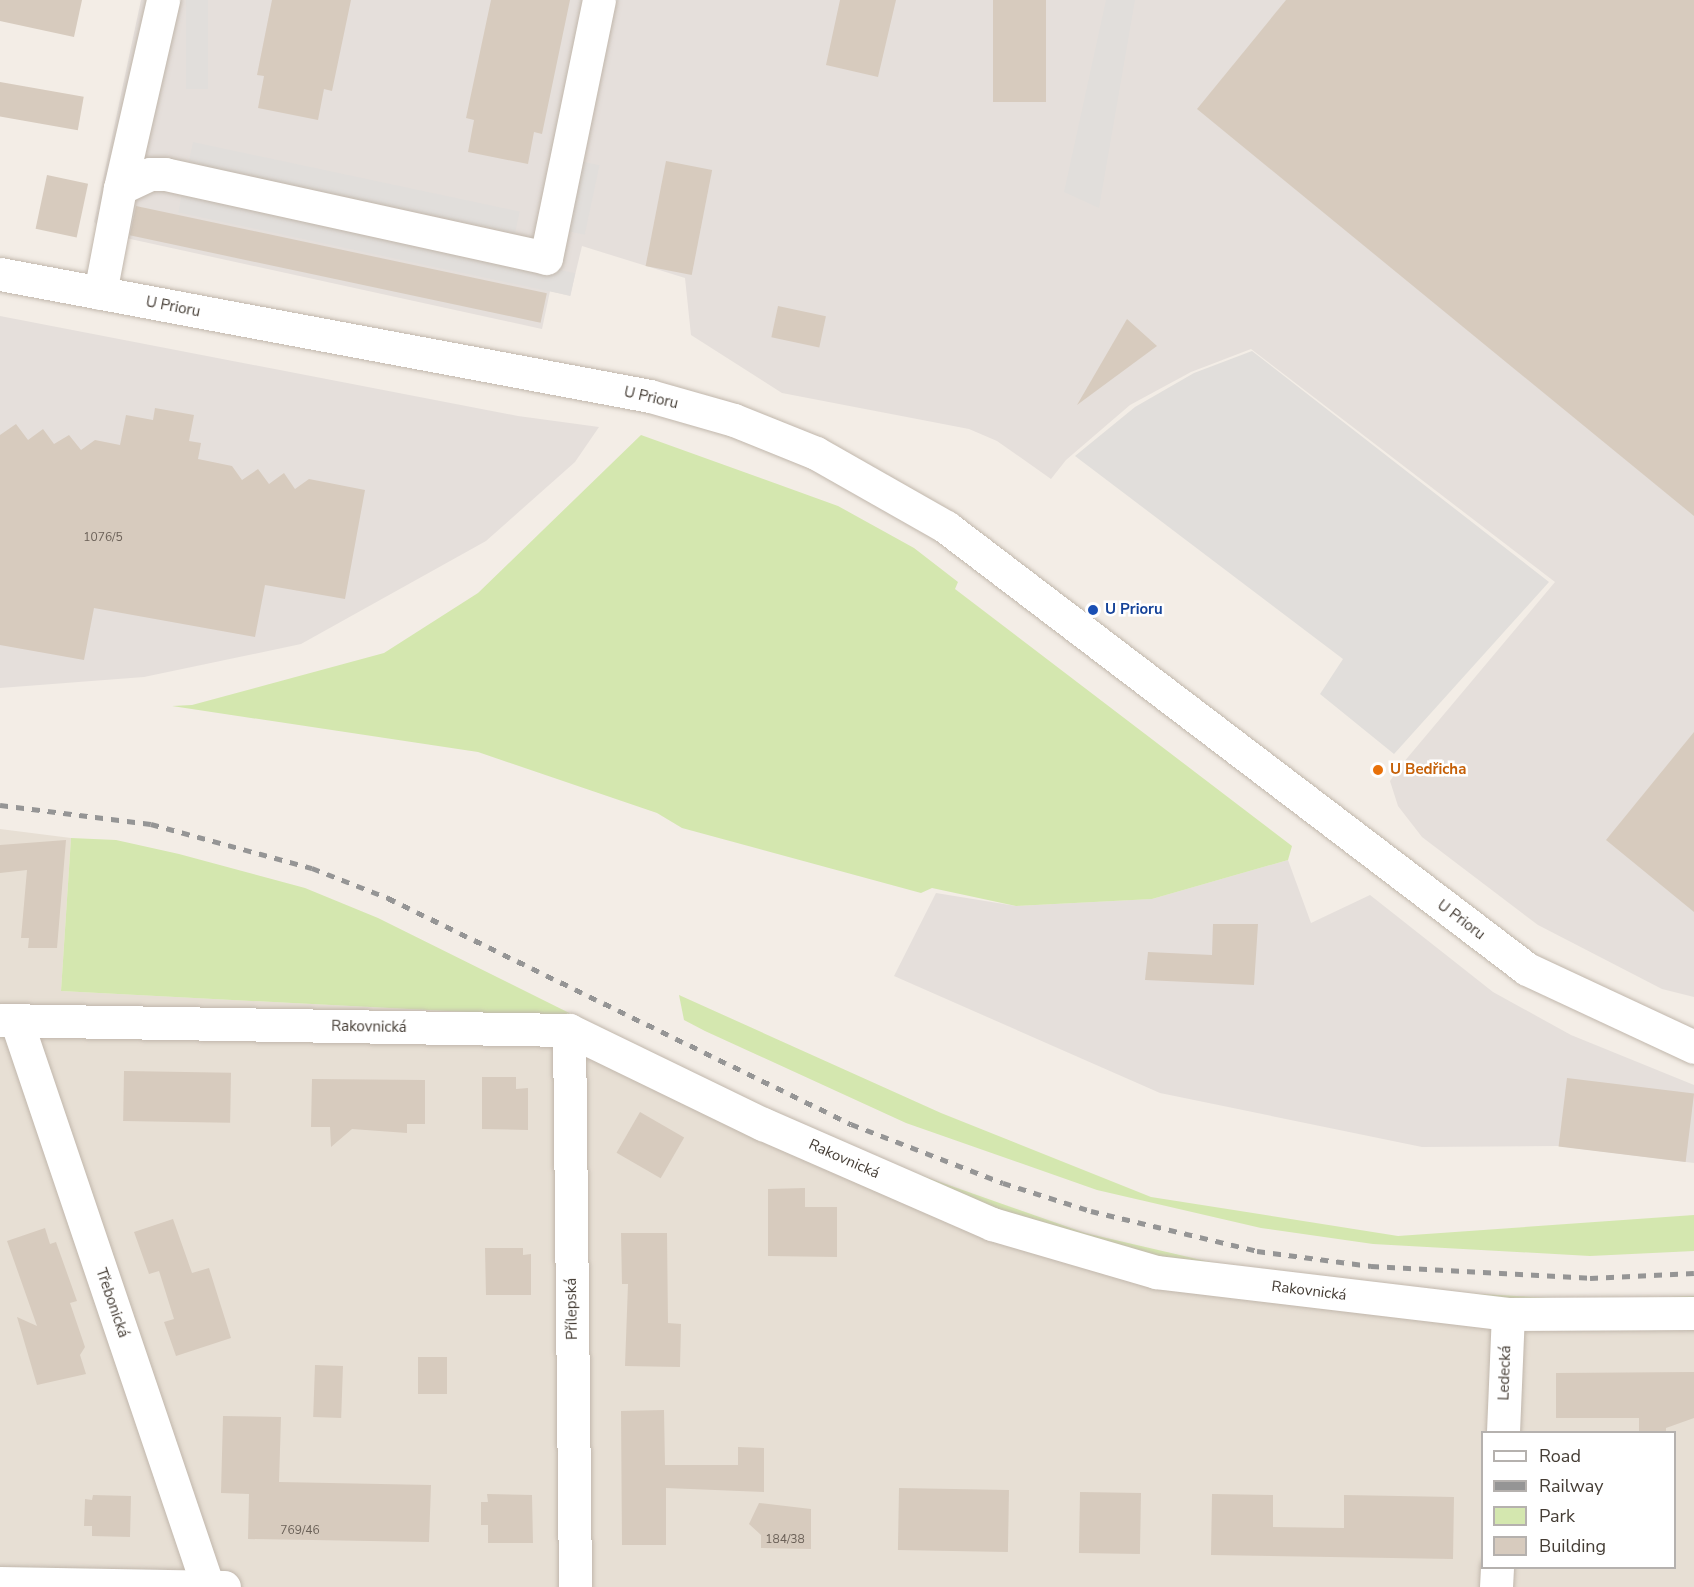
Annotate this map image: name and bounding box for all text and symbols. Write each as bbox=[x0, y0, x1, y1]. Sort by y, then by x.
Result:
street label: U Prioru bbox=[144, 293, 202, 321]
street label: U Prioru bbox=[622, 383, 680, 413]
house number: 1076/5 bbox=[83, 531, 123, 545]
place label: U Prioru bbox=[1105, 601, 1163, 619]
marker: U Prioru bbox=[1086, 603, 1100, 617]
place label: U Bedřicha bbox=[1390, 761, 1466, 779]
marker: U Bedřicha bbox=[1371, 763, 1385, 777]
street label: U Prioru bbox=[1434, 896, 1488, 944]
street label: Rakovnická bbox=[331, 1017, 407, 1037]
street label: Rakovnická bbox=[806, 1135, 882, 1183]
street label: Třebonická bbox=[92, 1266, 132, 1340]
street label: Rakovnická bbox=[1270, 1277, 1348, 1305]
street label: Přílepská bbox=[562, 1278, 582, 1340]
street label: Ledecká bbox=[1495, 1345, 1515, 1401]
legend bbox=[1481, 1431, 1676, 1569]
text: Road bbox=[1539, 1444, 1581, 1468]
text: Railway bbox=[1539, 1474, 1604, 1498]
text: Park bbox=[1539, 1504, 1575, 1528]
house number: 769/46 bbox=[280, 1524, 320, 1538]
house number: 184/38 bbox=[765, 1533, 805, 1547]
text: Building bbox=[1539, 1534, 1606, 1558]

